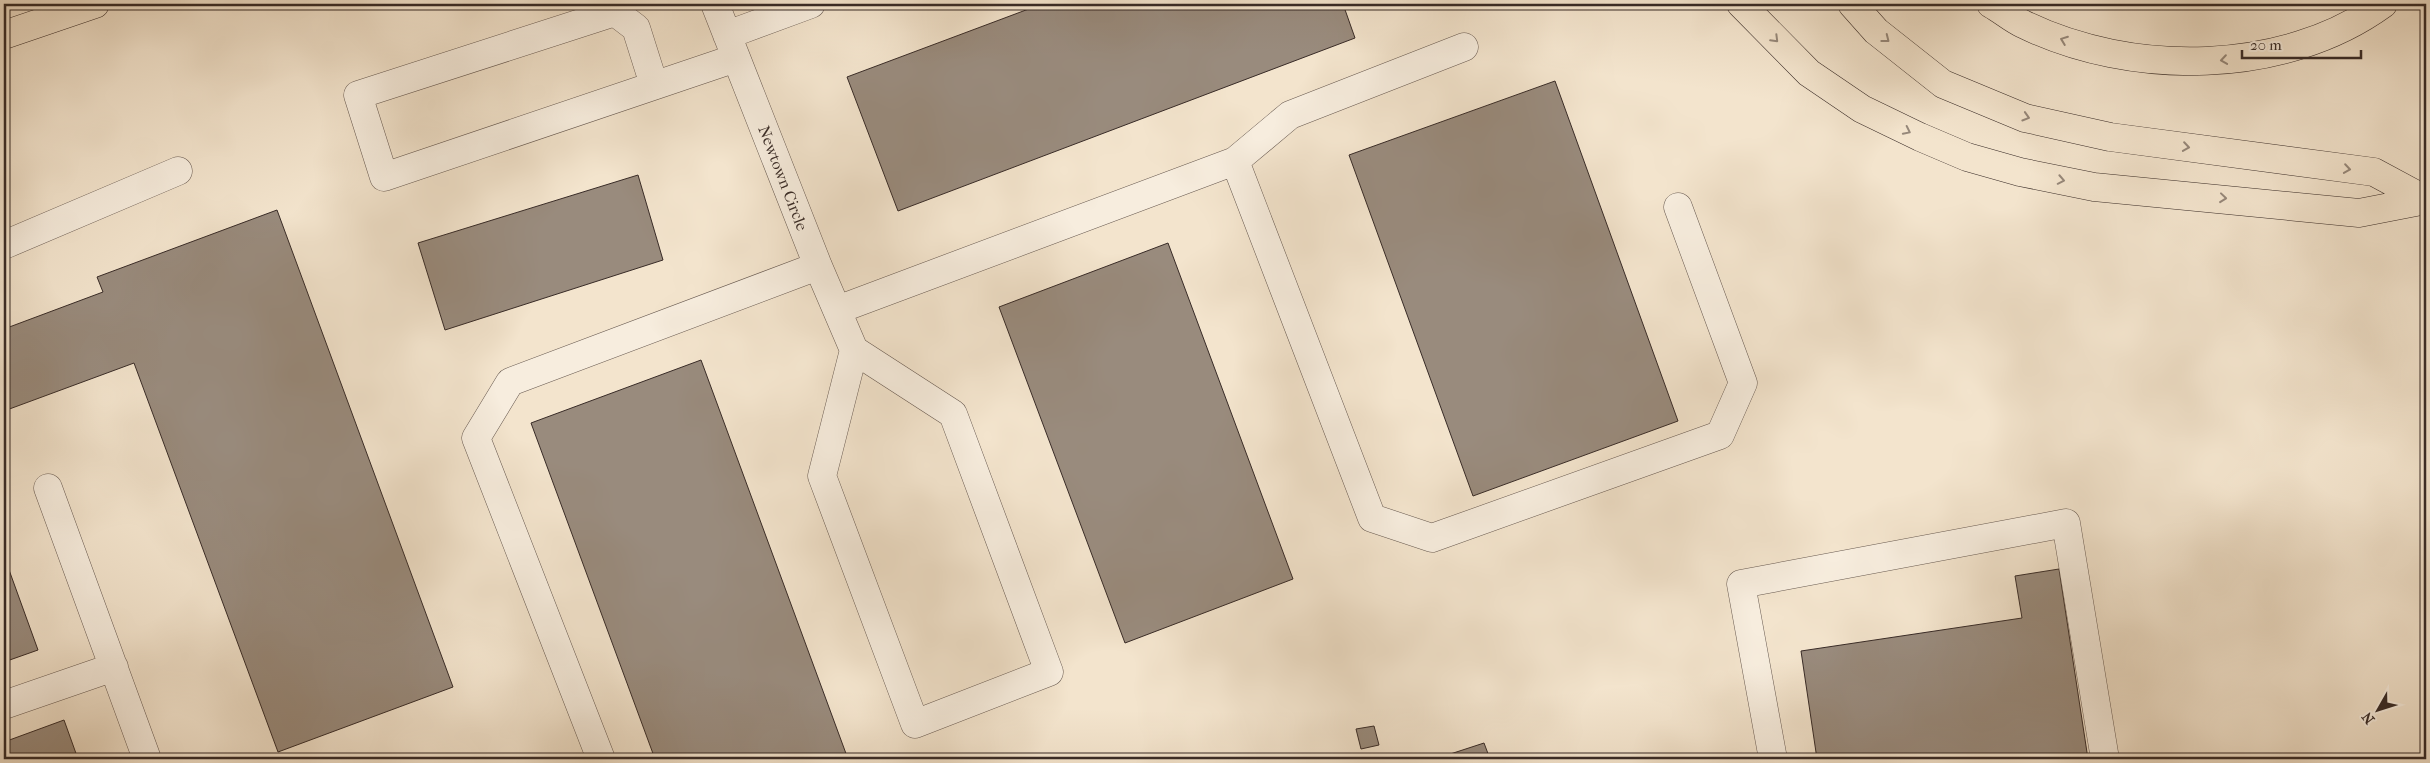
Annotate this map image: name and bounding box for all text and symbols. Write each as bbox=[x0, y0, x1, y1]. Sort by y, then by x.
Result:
scale bar bbox=[2242, 28, 2361, 60]
one-way arrow bbox=[1769, 33, 1778, 42]
one-way arrow bbox=[1880, 33, 1889, 41]
one-way arrow bbox=[2060, 36, 2069, 46]
text: 20 m bbox=[2250, 36, 2282, 54]
one-way arrow bbox=[2219, 54, 2227, 65]
one-way arrow bbox=[2022, 112, 2030, 122]
street label: Newtown Circle bbox=[754, 123, 812, 233]
one-way arrow bbox=[1902, 125, 1911, 135]
one-way arrow bbox=[2181, 142, 2190, 152]
one-way arrow bbox=[2343, 163, 2351, 174]
one-way arrow bbox=[2057, 175, 2066, 185]
one-way arrow bbox=[2219, 193, 2227, 204]
north arrow bbox=[2352, 686, 2402, 736]
text: N bbox=[2358, 708, 2378, 727]

